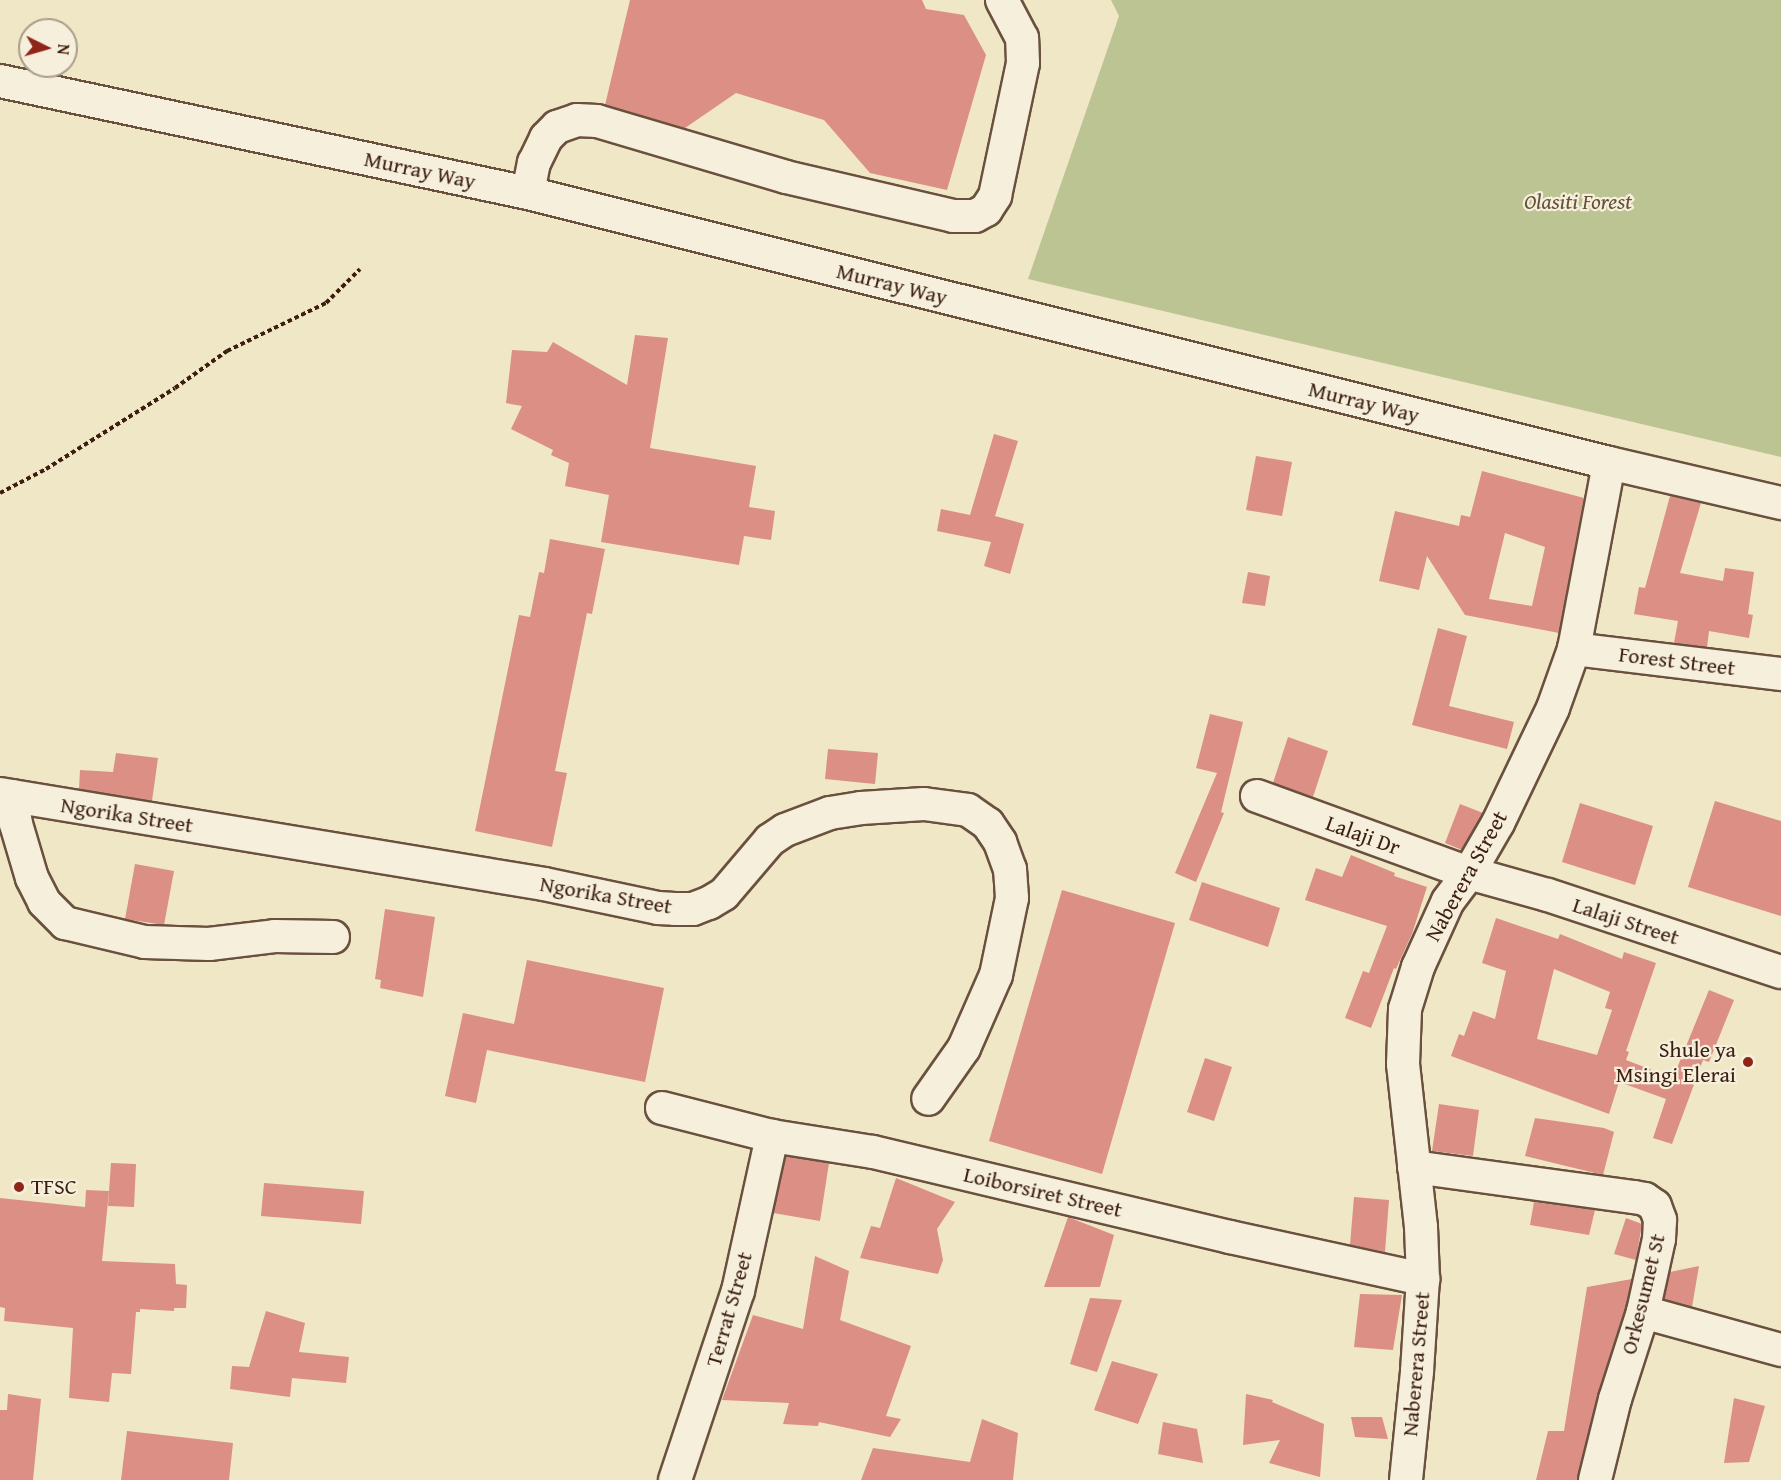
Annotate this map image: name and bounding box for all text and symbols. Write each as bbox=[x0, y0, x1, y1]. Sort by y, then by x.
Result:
north arrow bbox=[18, 18, 78, 78]
text: N bbox=[52, 43, 76, 56]
street label: Murray Way bbox=[362, 145, 478, 195]
park label: Olasiti Forest bbox=[1524, 189, 1632, 215]
street label: Murray Way bbox=[834, 257, 950, 311]
street label: Murray Way bbox=[1306, 375, 1422, 429]
street label: Forest Street bbox=[1617, 641, 1737, 681]
street label: Ngorika Street bbox=[59, 791, 195, 839]
street label: Naberera Street bbox=[1419, 806, 1513, 946]
street label: Lalaji Dr bbox=[1322, 809, 1404, 861]
street label: Ngorika Street bbox=[538, 870, 674, 920]
street label: Lalaji Street bbox=[1569, 891, 1683, 951]
place label: Shule ya Msingi Elerai bbox=[1616, 1036, 1736, 1088]
marker: Shule ya Msingi Elerai bbox=[1741, 1055, 1755, 1069]
street label: Loiborsiret Street bbox=[961, 1161, 1125, 1223]
place label: TFSC bbox=[31, 1174, 77, 1200]
marker: TFSC bbox=[12, 1180, 26, 1194]
street label: Orkesumet St bbox=[1615, 1231, 1671, 1357]
street label: Terrat Street bbox=[700, 1248, 758, 1370]
street label: Naberera Street bbox=[1397, 1290, 1435, 1438]

